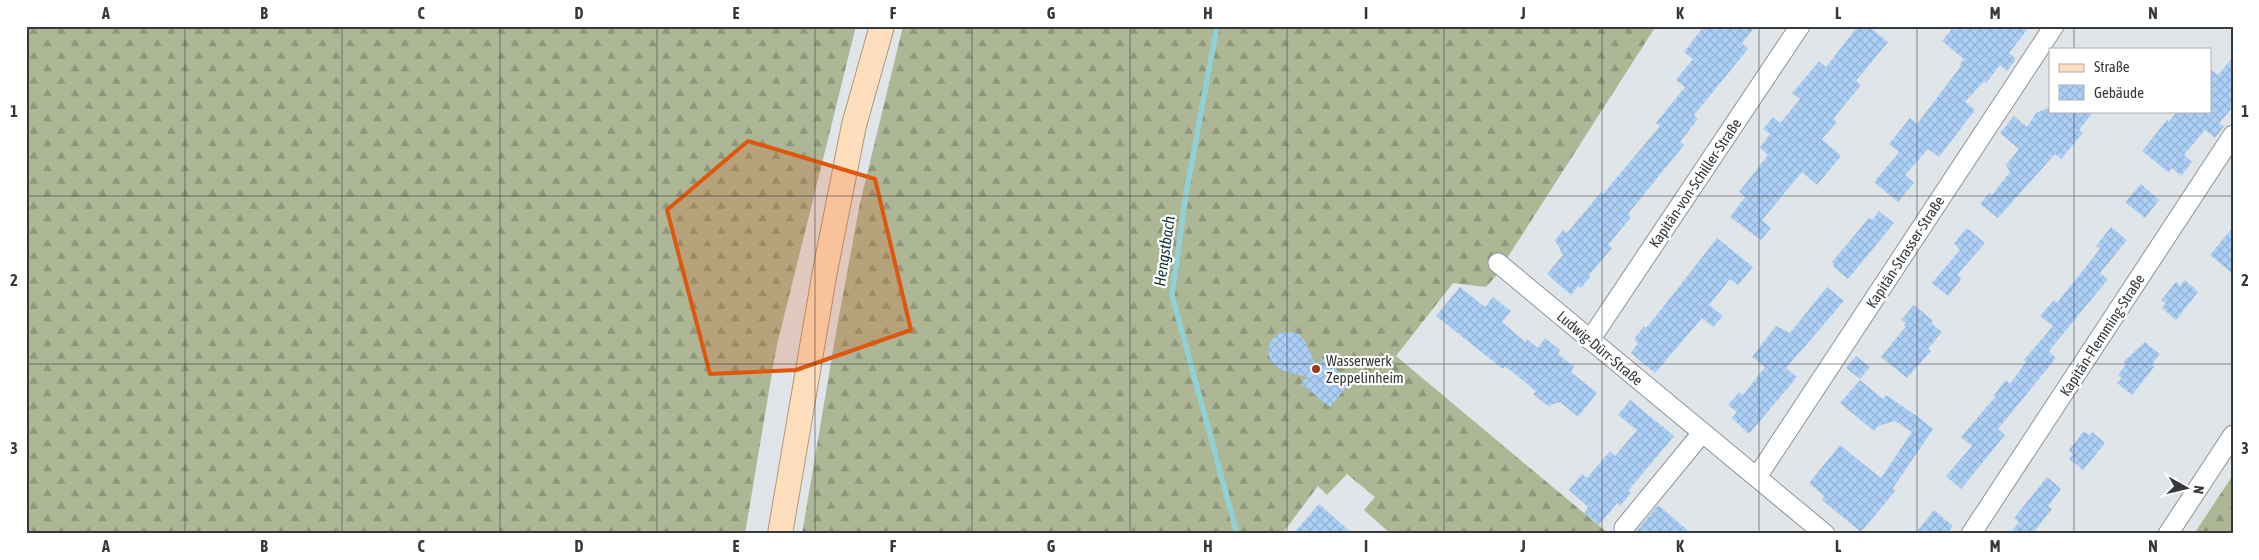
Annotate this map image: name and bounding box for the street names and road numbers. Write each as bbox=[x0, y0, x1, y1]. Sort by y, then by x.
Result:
street label: Kapitän-von-Schiller-Straße bbox=[1645, 115, 1745, 251]
street label: Kapitän-Strasser-Straße bbox=[1863, 193, 1948, 311]
street label: Kapitän-Flemming-Straße bbox=[2056, 271, 2148, 399]
street label: Ludwig-Dürr-Straße bbox=[1554, 307, 1646, 389]

